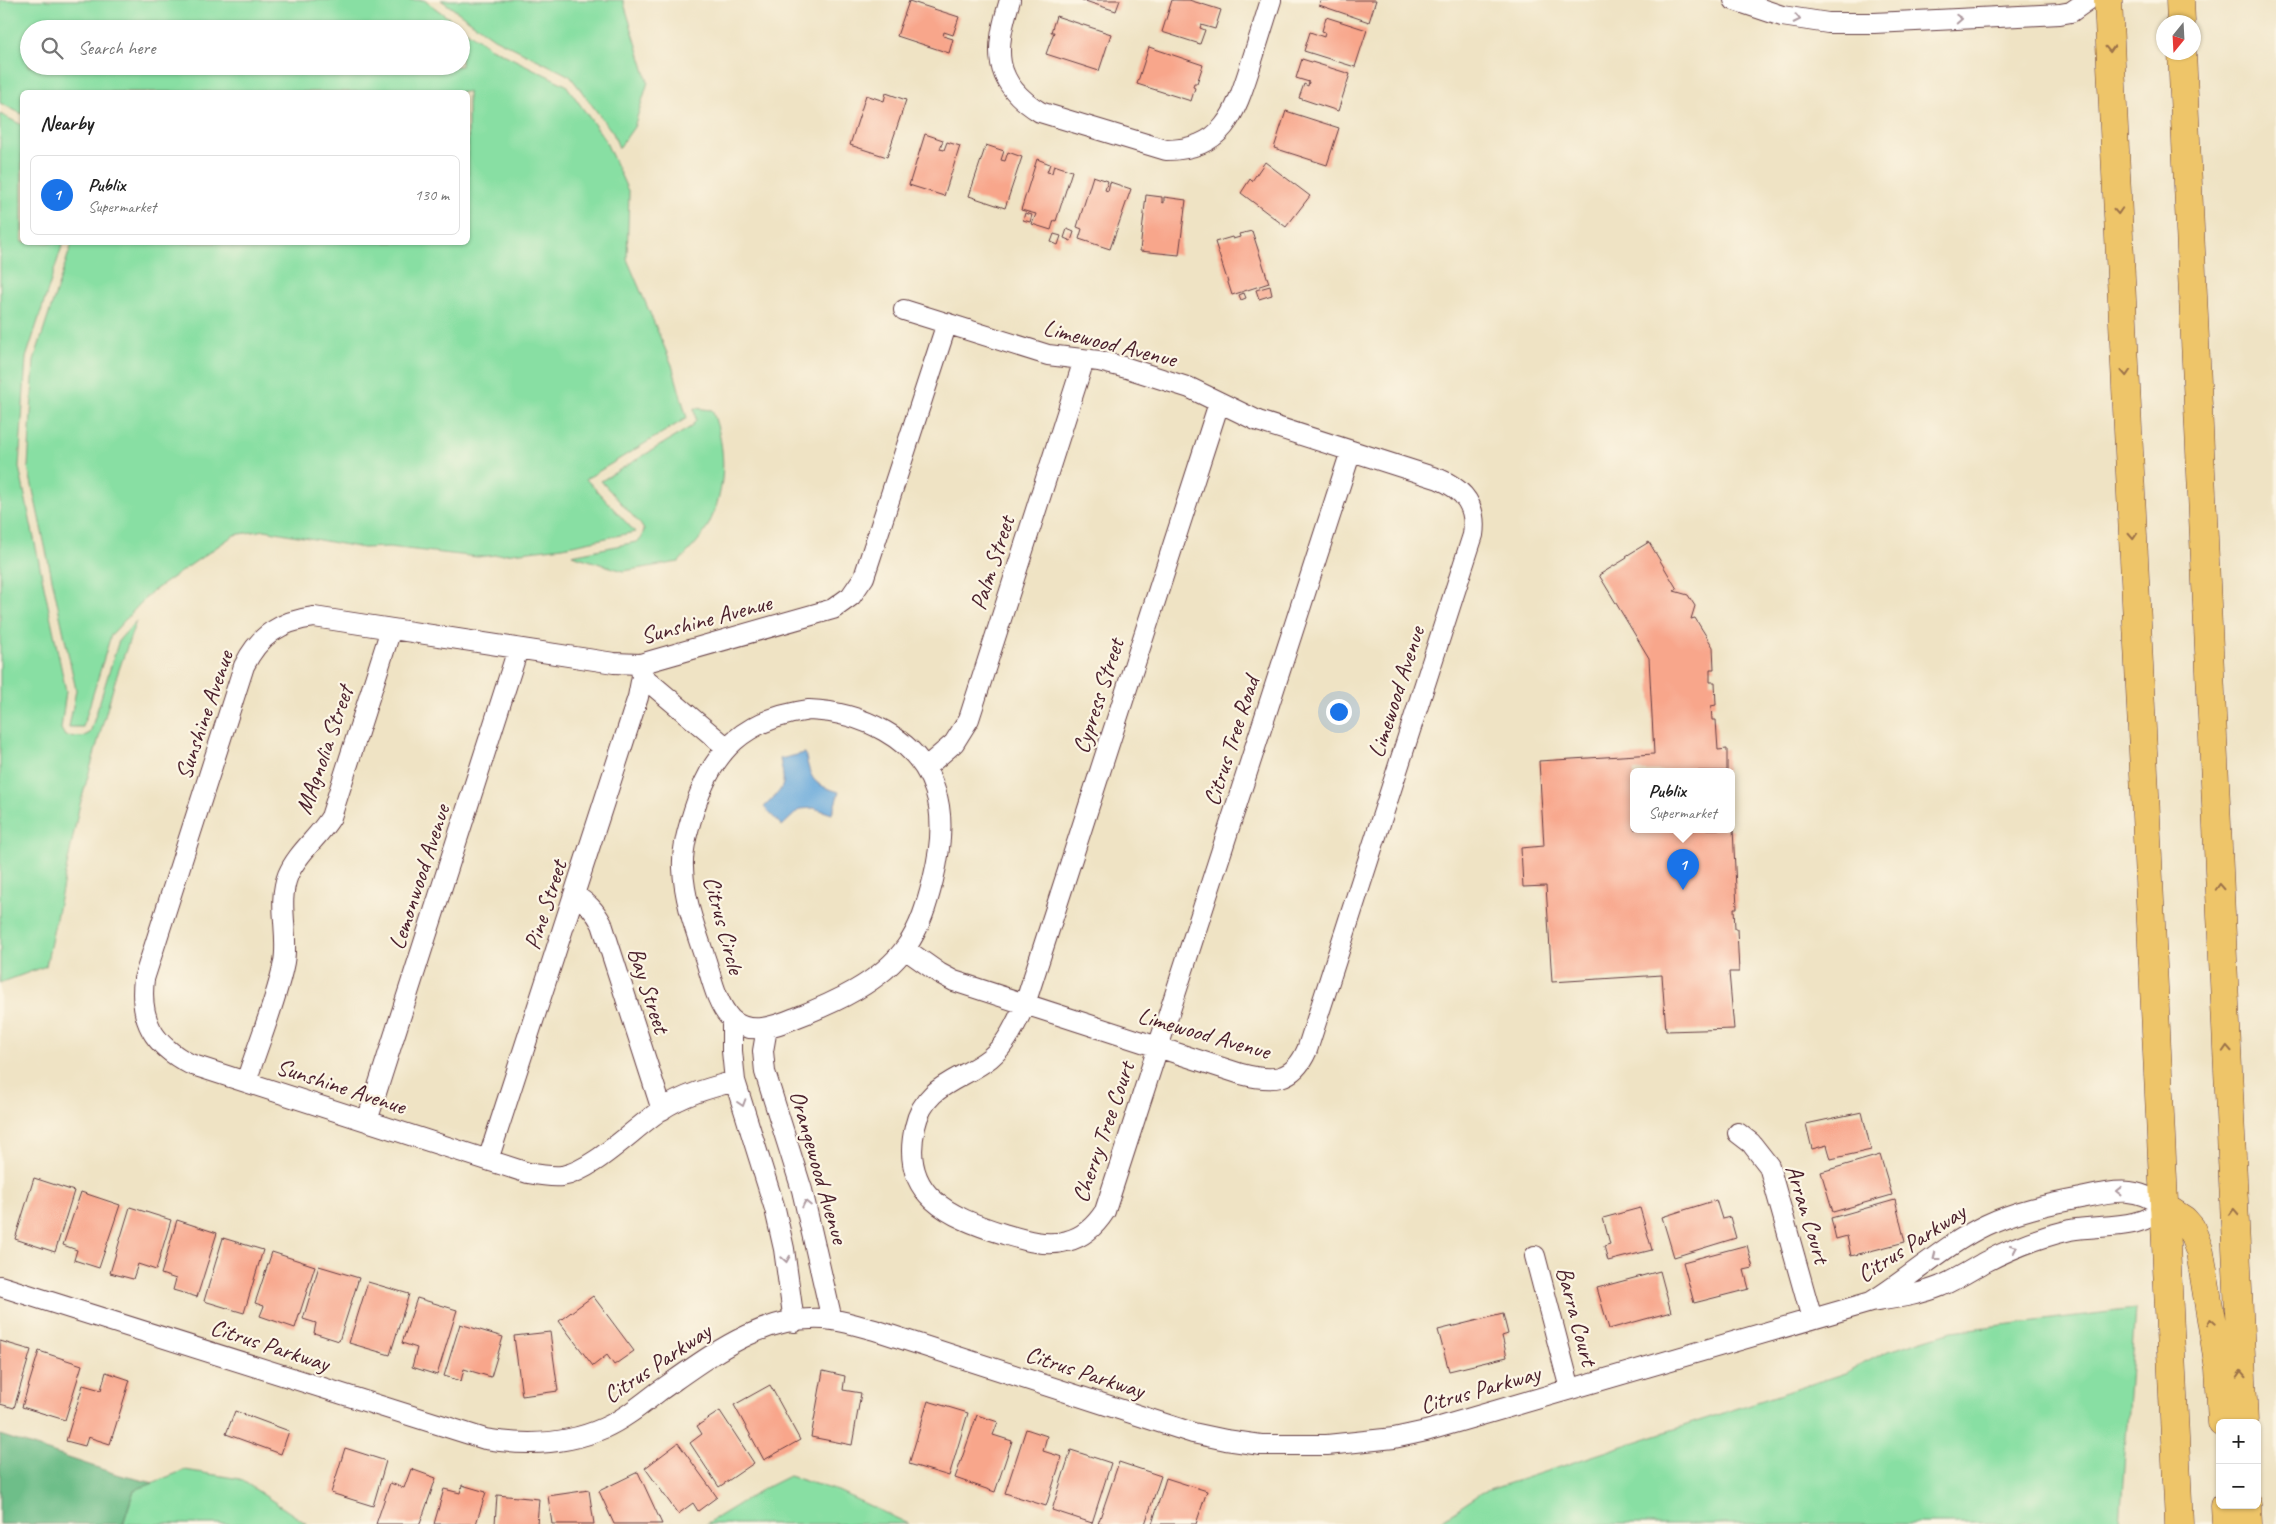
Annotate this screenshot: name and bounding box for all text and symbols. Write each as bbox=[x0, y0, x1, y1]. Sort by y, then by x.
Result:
one-way arrow bbox=[1793, 13, 1802, 24]
one-way arrow bbox=[1956, 14, 1964, 25]
north arrow bbox=[2156, 15, 2201, 60]
search box bbox=[20, 20, 470, 75]
icon: search bbox=[38, 34, 66, 62]
text: Search here bbox=[78, 36, 155, 60]
one-way arrow bbox=[2105, 45, 2116, 53]
text: Nearby bbox=[40, 110, 93, 136]
text: Publix bbox=[88, 173, 125, 197]
text: 1 bbox=[53, 185, 61, 205]
text: 130 m bbox=[415, 185, 449, 205]
text: Supermarket bbox=[88, 197, 156, 217]
one-way arrow bbox=[2113, 207, 2124, 215]
street label: Limewood Avenue bbox=[1040, 312, 1182, 375]
one-way arrow bbox=[2120, 370, 2131, 378]
street label: Palm Street bbox=[963, 510, 1022, 614]
one-way arrow bbox=[2128, 532, 2139, 540]
street label: Sunshine Avenue bbox=[637, 587, 777, 651]
street label: Limewood Avenue bbox=[1361, 621, 1432, 761]
street label: Cypress Street bbox=[1065, 633, 1131, 757]
street label: Sunshine Avenue bbox=[168, 645, 241, 783]
street label: Citrus Tree Road bbox=[1196, 669, 1267, 809]
street label: MAgnolia Street bbox=[288, 679, 361, 818]
your location bbox=[1326, 699, 1352, 725]
popup bbox=[1630, 768, 1735, 833]
text: Publix bbox=[1648, 779, 1686, 803]
street label: Lemonwood Avenue bbox=[381, 799, 457, 953]
text: Supermarket bbox=[1648, 803, 1717, 823]
pin: 1 bbox=[1667, 849, 1699, 890]
street label: Pine Street bbox=[517, 855, 574, 953]
street label: Citrus Circle bbox=[697, 873, 752, 979]
one-way arrow bbox=[2214, 883, 2225, 891]
street label: Bay Street bbox=[621, 943, 678, 1039]
street label: Limewood Avenue bbox=[1135, 1000, 1276, 1067]
one-way arrow bbox=[2222, 1045, 2232, 1053]
street label: Sunshine Avenue bbox=[273, 1051, 411, 1122]
street label: Cherry Tree Court bbox=[1065, 1056, 1142, 1206]
street label: Orangewood Avenue bbox=[783, 1087, 856, 1249]
one-way arrow bbox=[737, 1098, 747, 1106]
street label: Arran Court bbox=[1779, 1161, 1838, 1269]
one-way arrow bbox=[2115, 1186, 2123, 1196]
street label: Citrus Parkway bbox=[1851, 1196, 1972, 1289]
one-way arrow bbox=[801, 1200, 812, 1209]
one-way arrow bbox=[2229, 1207, 2240, 1215]
one-way arrow bbox=[2009, 1244, 2018, 1255]
one-way arrow bbox=[1933, 1251, 1942, 1259]
one-way arrow bbox=[780, 1255, 790, 1263]
street label: Barra Court bbox=[1549, 1263, 1605, 1371]
street label: Citrus Parkway bbox=[207, 1312, 335, 1379]
street label: Citrus Parkway bbox=[598, 1315, 718, 1410]
one-way arrow bbox=[2207, 1318, 2217, 1327]
street label: Citrus Parkway bbox=[1022, 1339, 1150, 1406]
street label: Citrus Parkway bbox=[1417, 1357, 1545, 1420]
one-way arrow bbox=[2236, 1370, 2247, 1378]
map controls bbox=[2216, 1419, 2261, 1509]
button: + bbox=[2216, 1419, 2261, 1464]
button: − bbox=[2216, 1464, 2261, 1509]

